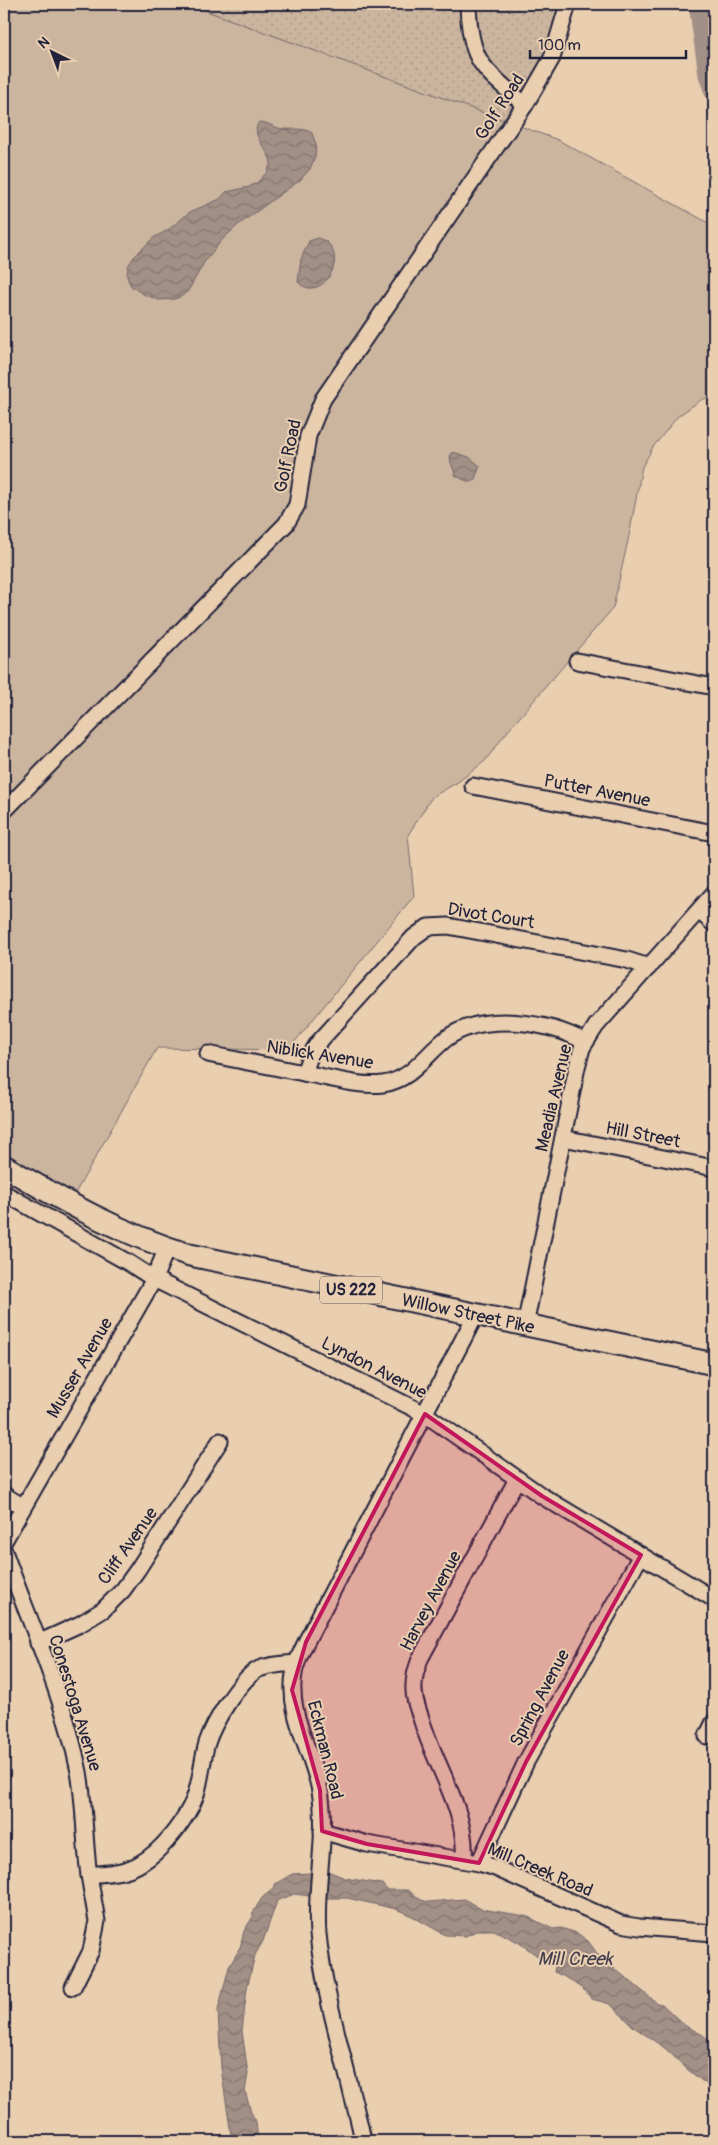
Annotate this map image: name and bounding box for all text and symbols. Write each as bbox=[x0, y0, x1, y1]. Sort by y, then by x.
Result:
north arrow bbox=[28, 28, 78, 78]
scale bar bbox=[530, 28, 687, 60]
text: N bbox=[34, 33, 53, 52]
text: 100 m bbox=[538, 36, 581, 55]
street label: Golf Road bbox=[470, 70, 530, 144]
street label: Golf Road bbox=[269, 417, 307, 495]
street label: Putter Avenue bbox=[542, 769, 652, 813]
street label: Divot Court bbox=[446, 898, 537, 934]
street label: Niblick Avenue bbox=[265, 1035, 375, 1075]
street label: Meadia Avenue bbox=[530, 1042, 578, 1154]
street label: Hill Street bbox=[604, 1116, 683, 1154]
road number: US 222 bbox=[320, 1276, 382, 1304]
street label: Willow Street Pike bbox=[400, 1289, 536, 1339]
street label: Musser Avenue bbox=[42, 1313, 118, 1423]
street label: Lyndon Avenue bbox=[317, 1332, 431, 1404]
street label: Cliff Avenue bbox=[93, 1503, 163, 1589]
street label: Harvey Avenue bbox=[395, 1547, 467, 1655]
street label: Conestoga Avenue bbox=[43, 1632, 107, 1774]
street label: Spring Avenue bbox=[505, 1645, 575, 1751]
street label: Eckman Road bbox=[302, 1698, 348, 1802]
street label: Mill Creek Road bbox=[484, 1837, 596, 1903]
water label: Mill Creek bbox=[537, 1947, 615, 1971]

